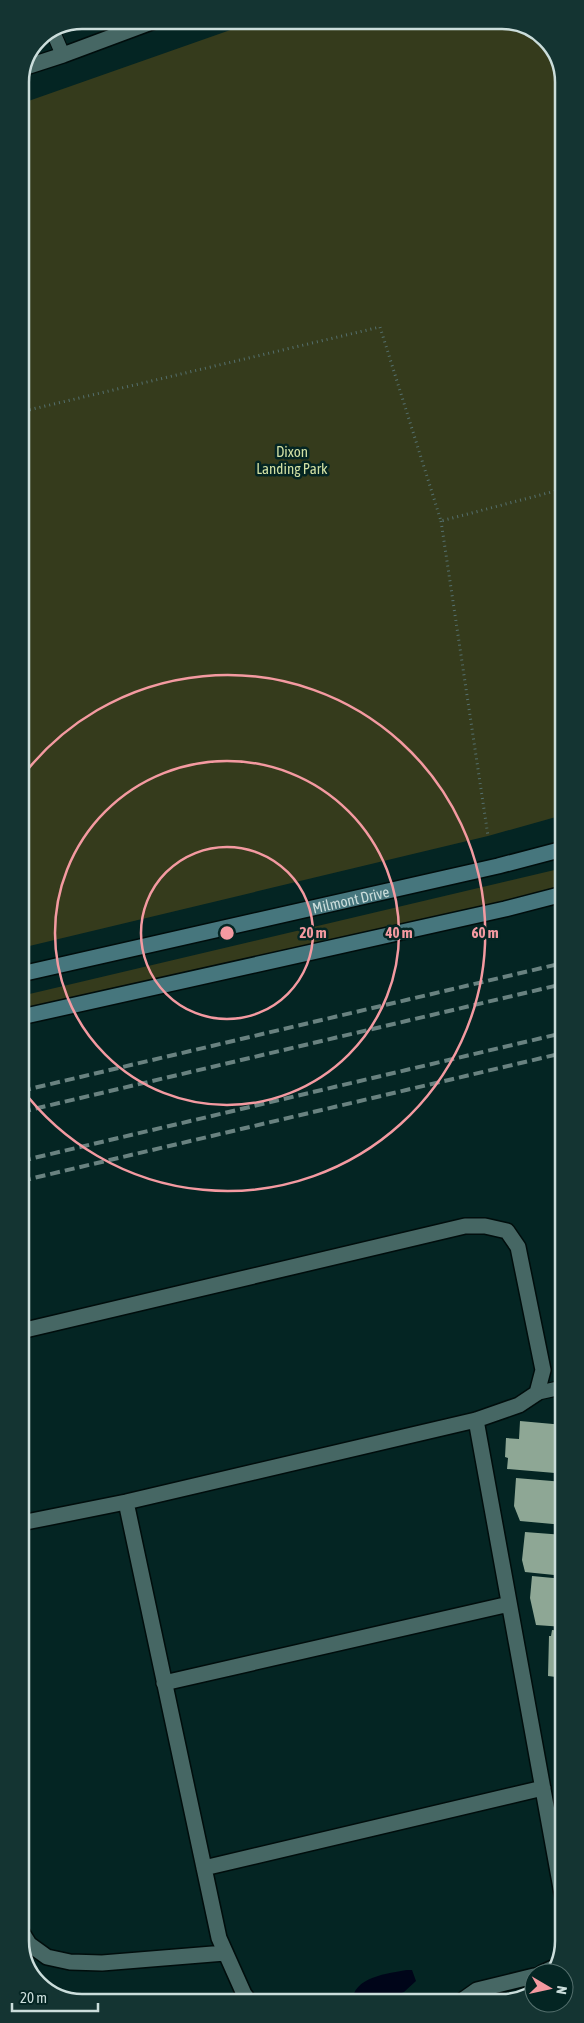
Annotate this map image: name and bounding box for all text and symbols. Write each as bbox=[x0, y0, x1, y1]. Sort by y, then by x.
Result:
park label: Dixon Landing Park bbox=[256, 443, 328, 477]
street label: Milmont Drive bbox=[311, 882, 391, 916]
centre of rings bbox=[218, 924, 236, 942]
text: 20 m bbox=[300, 924, 327, 941]
text: 40 m bbox=[385, 924, 413, 941]
text: 60 m bbox=[472, 924, 499, 941]
north arrow bbox=[524, 1963, 574, 2013]
scale bar bbox=[12, 1980, 99, 2012]
text: N bbox=[553, 1985, 570, 1995]
text: 20 m bbox=[20, 1989, 47, 2006]

